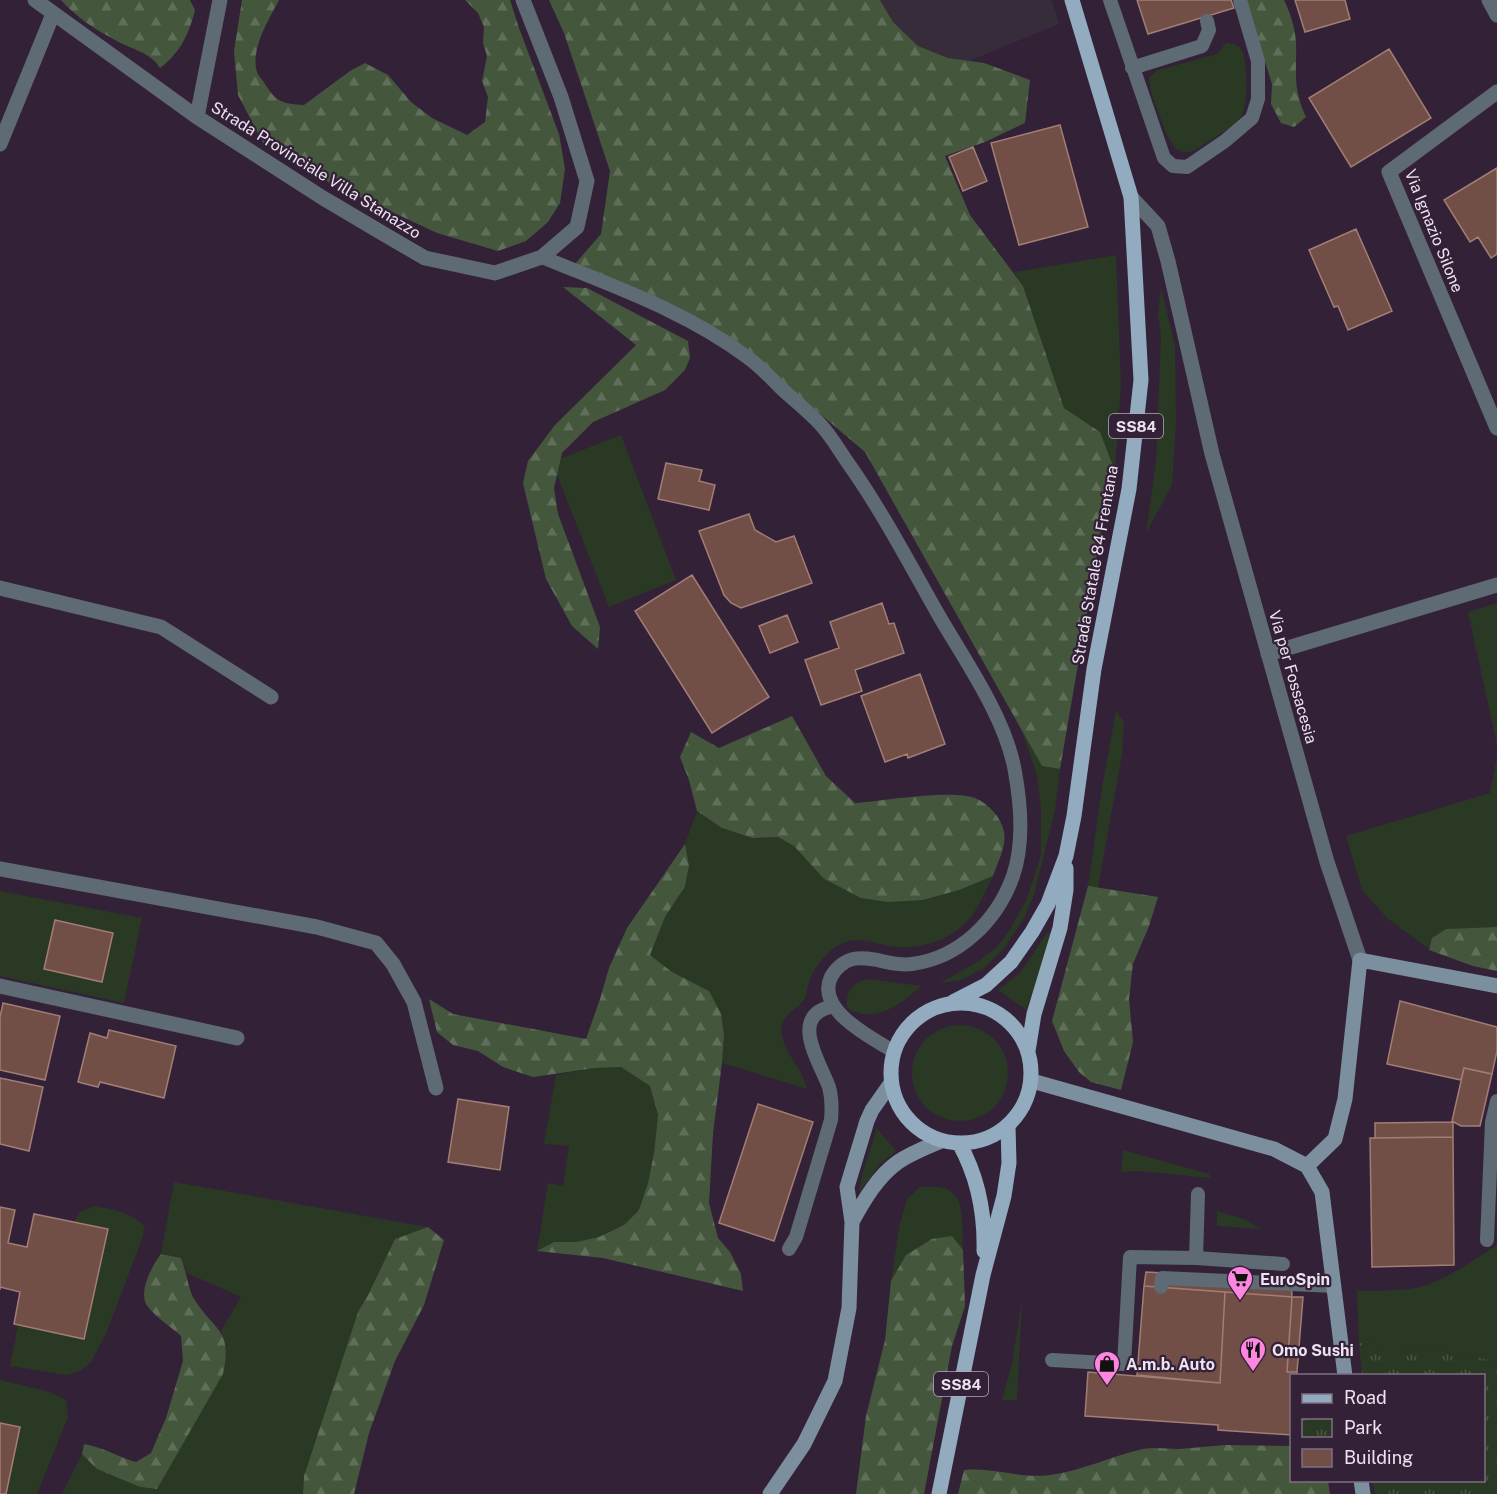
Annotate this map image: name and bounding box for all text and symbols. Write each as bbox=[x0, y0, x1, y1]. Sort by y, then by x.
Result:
street label: Strada Provinciale Villa Stanazzo bbox=[208, 97, 424, 243]
street label: Via Ignazio Silone bbox=[1401, 167, 1467, 295]
road number: SS84 bbox=[1109, 414, 1163, 438]
street label: Strada Statale 84 Frentana bbox=[1068, 464, 1122, 666]
street label: Via per Fossacesia bbox=[1265, 608, 1321, 746]
supermarket icon: EuroSpin bbox=[1225, 1264, 1255, 1302]
place label: EuroSpin bbox=[1260, 1270, 1330, 1289]
restaurant icon: Omo Sushi bbox=[1238, 1335, 1268, 1373]
place label: Omo Sushi bbox=[1272, 1341, 1354, 1360]
shop icon: A.m.b. Auto bbox=[1092, 1349, 1122, 1387]
place label: A.m.b. Auto bbox=[1126, 1355, 1215, 1374]
road number: SS84 bbox=[934, 1372, 988, 1396]
legend bbox=[1290, 1374, 1485, 1482]
text: Road bbox=[1344, 1387, 1387, 1408]
text: Park bbox=[1344, 1417, 1382, 1438]
text: Building bbox=[1344, 1447, 1413, 1468]

